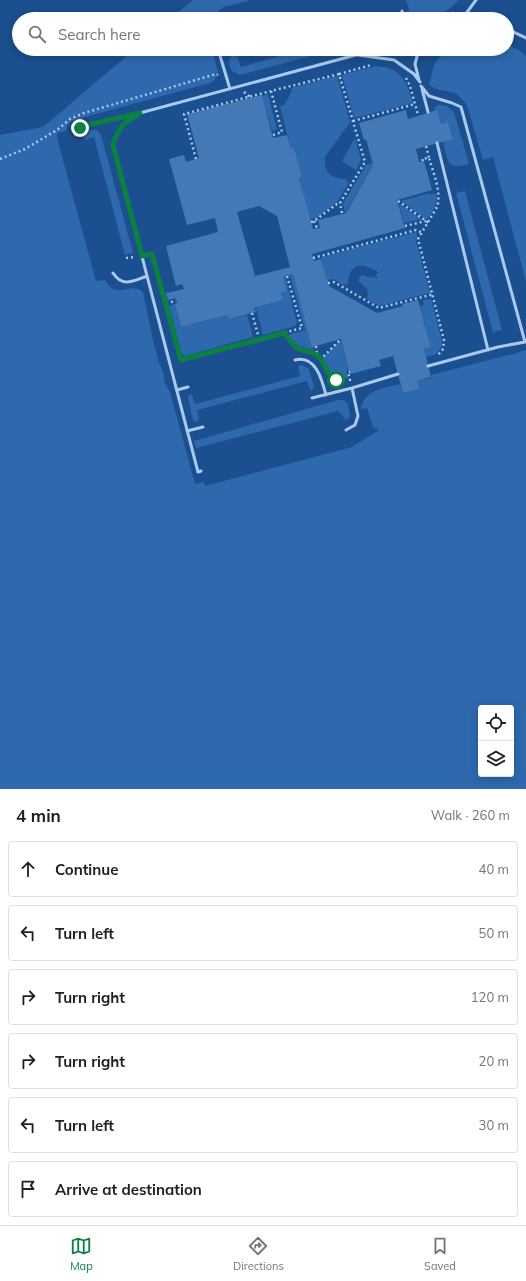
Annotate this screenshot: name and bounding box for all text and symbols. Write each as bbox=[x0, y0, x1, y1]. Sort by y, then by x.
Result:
search box bbox=[12, 12, 514, 56]
icon: search bbox=[26, 23, 48, 45]
text: Search here bbox=[58, 25, 140, 44]
route end bbox=[71, 119, 89, 137]
route start bbox=[327, 371, 345, 389]
map controls bbox=[478, 705, 514, 777]
button: locate bbox=[478, 705, 514, 741]
button: layers bbox=[478, 741, 514, 777]
text: 4 min bbox=[16, 805, 61, 826]
text: Walk · 260 m bbox=[431, 807, 510, 823]
icon: ahead bbox=[17, 858, 39, 880]
text: Continue bbox=[55, 860, 118, 879]
text: 40 m bbox=[479, 861, 509, 877]
icon: left bbox=[17, 922, 39, 944]
text: Turn left bbox=[55, 924, 114, 943]
text: 50 m bbox=[479, 925, 509, 941]
icon: right bbox=[17, 986, 39, 1008]
text: Turn right bbox=[55, 988, 125, 1007]
text: 120 m bbox=[471, 989, 509, 1005]
icon: right bbox=[17, 1050, 39, 1072]
text: Turn right bbox=[55, 1052, 125, 1071]
text: 20 m bbox=[479, 1053, 509, 1069]
icon: left bbox=[17, 1114, 39, 1136]
text: Turn left bbox=[55, 1116, 114, 1135]
text: 30 m bbox=[479, 1117, 509, 1133]
icon: arrive bbox=[17, 1178, 39, 1200]
text: Arrive at destination bbox=[55, 1180, 202, 1199]
tab: Map bbox=[70, 1235, 93, 1273]
tab: Directions bbox=[233, 1235, 284, 1273]
tab: Saved bbox=[424, 1235, 456, 1273]

